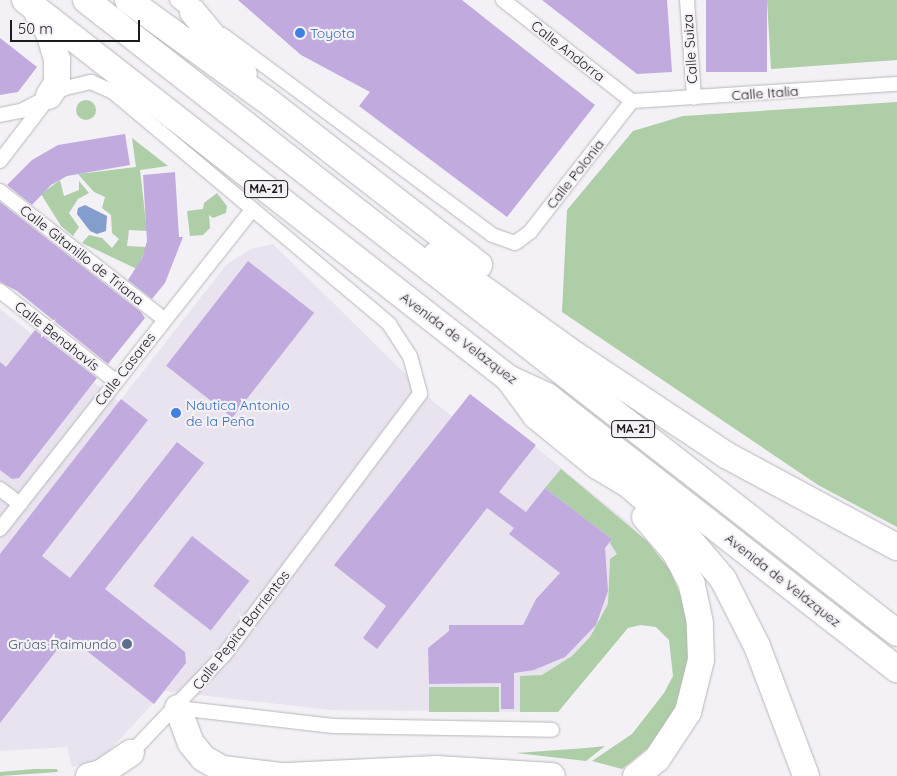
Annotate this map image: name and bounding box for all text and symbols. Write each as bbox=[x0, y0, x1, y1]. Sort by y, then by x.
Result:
scale bar bbox=[12, 10, 142, 42]
street label: Calle Suiza bbox=[679, 14, 701, 84]
street label: Calle Andorra bbox=[528, 17, 608, 85]
text: 50 m bbox=[18, 19, 53, 38]
place label: Toyota bbox=[310, 25, 355, 41]
marker: Toyota bbox=[294, 27, 306, 39]
street label: Calle Italia bbox=[731, 82, 799, 104]
street label: Calle Polonia bbox=[543, 136, 607, 212]
road number: MA-21 bbox=[244, 180, 288, 198]
street label: Calle Gitanillo de Triana bbox=[17, 201, 147, 309]
street label: Avenida de Velázquez bbox=[397, 288, 521, 388]
street label: Calle Benahavís bbox=[11, 298, 103, 374]
street label: Calle Casares bbox=[91, 329, 159, 409]
place label: Náutica Antonio de la Peña bbox=[186, 397, 290, 430]
marker: Náutica Antonio de la Peña bbox=[170, 407, 182, 419]
road number: MA-21 bbox=[610, 419, 656, 438]
street label: Avenida de Velázquez bbox=[722, 530, 844, 630]
street label: Calle Pepita Barrientos bbox=[189, 567, 293, 693]
place label: Grúas Raimundo bbox=[8, 636, 117, 652]
marker: Grúas Raimundo bbox=[121, 638, 133, 650]

